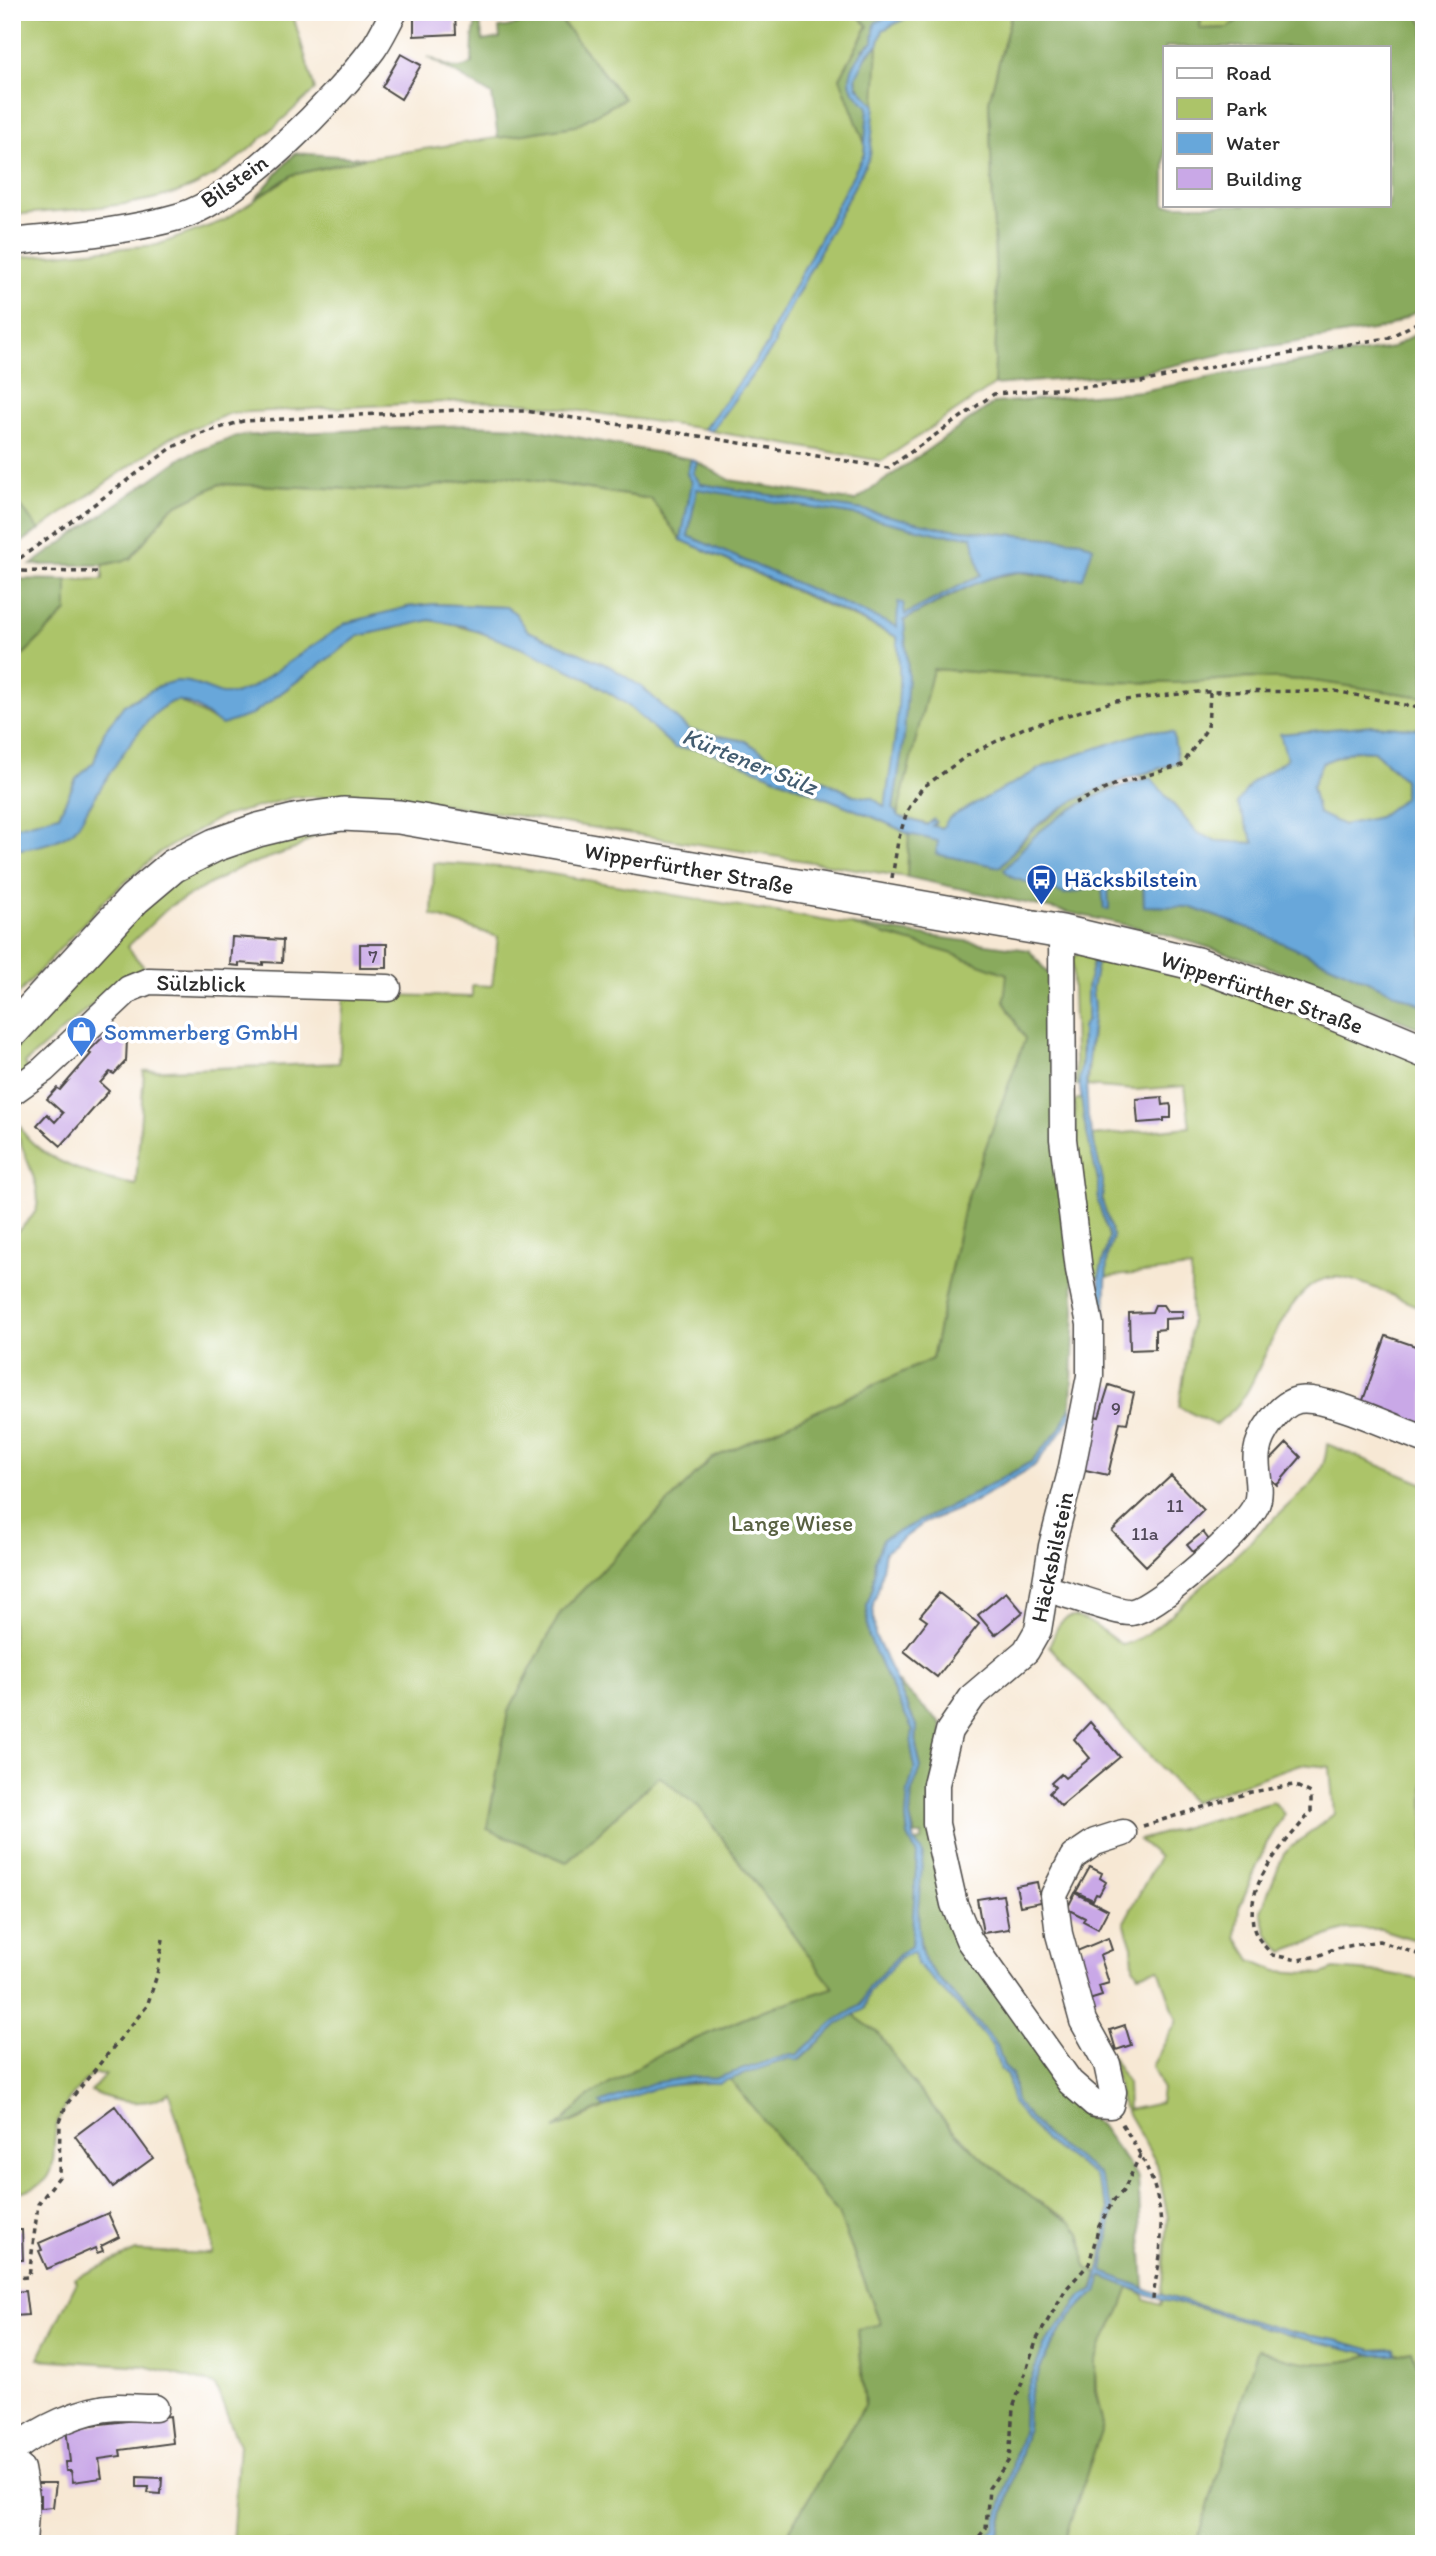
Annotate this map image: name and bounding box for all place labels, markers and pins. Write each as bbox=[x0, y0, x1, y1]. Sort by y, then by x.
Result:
bus stop icon: Häcksbilstein bbox=[1024, 862, 1058, 906]
place label: Häcksbilstein bbox=[1064, 865, 1197, 893]
shop icon: Sommerberg GmbH bbox=[64, 1015, 98, 1059]
place label: Sommerberg GmbH bbox=[104, 1018, 298, 1046]

